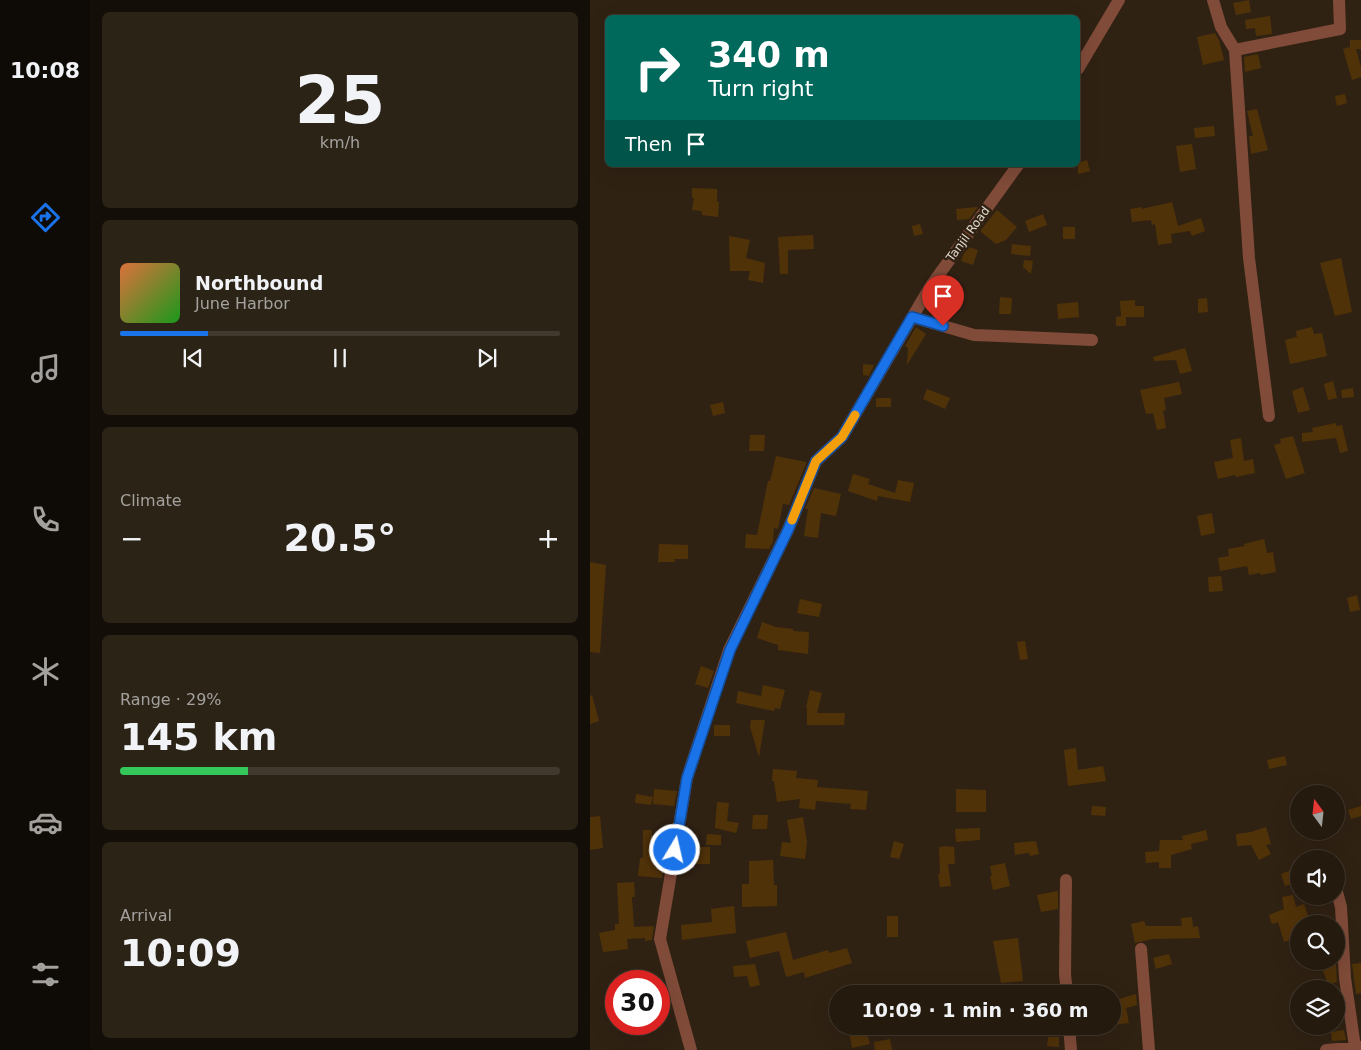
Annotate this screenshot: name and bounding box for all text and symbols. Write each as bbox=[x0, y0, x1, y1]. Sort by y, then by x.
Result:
icon: right bbox=[625, 35, 690, 100]
text: 340 m bbox=[708, 35, 830, 75]
text: 10:08 bbox=[10, 58, 80, 83]
text: 25 bbox=[295, 63, 385, 138]
text: Turn right bbox=[708, 76, 813, 101]
icon: arrive bbox=[682, 130, 710, 158]
text: km/h bbox=[320, 133, 360, 152]
text: Then bbox=[625, 133, 672, 155]
icon: directions bbox=[28, 200, 63, 235]
street label: Tanjil Road bbox=[943, 204, 993, 265]
text: Northbound bbox=[195, 272, 323, 294]
pin bbox=[922, 275, 964, 326]
icon: arrive bbox=[929, 282, 957, 310]
text: June Harbor bbox=[195, 294, 290, 313]
icon: previous bbox=[179, 344, 207, 372]
icon: pause bbox=[326, 344, 354, 372]
icon: next bbox=[473, 344, 501, 372]
icon: music bbox=[28, 351, 63, 386]
text: Climate bbox=[120, 491, 182, 510]
icon: phone bbox=[28, 502, 63, 537]
text: 20.5° bbox=[284, 516, 396, 560]
text: − bbox=[120, 522, 143, 555]
text: + bbox=[537, 522, 560, 555]
icon: climate bbox=[28, 654, 63, 689]
text: Range · 29% bbox=[120, 690, 222, 709]
text: 145 km bbox=[120, 715, 277, 759]
north arrow bbox=[1290, 785, 1345, 840]
map controls bbox=[1290, 785, 1345, 1035]
icon: car bbox=[28, 805, 63, 840]
position arrow bbox=[648, 823, 700, 875]
button: sound bbox=[1290, 850, 1345, 905]
text: Arrival bbox=[120, 906, 172, 925]
button: search bbox=[1290, 915, 1345, 970]
text: 10:09 bbox=[120, 931, 241, 975]
icon: filters bbox=[28, 957, 63, 992]
speed limit sign: 30 bbox=[605, 970, 670, 1035]
button: layers bbox=[1290, 980, 1345, 1035]
text: 10:09 · 1 min · 360 m bbox=[861, 999, 1089, 1021]

